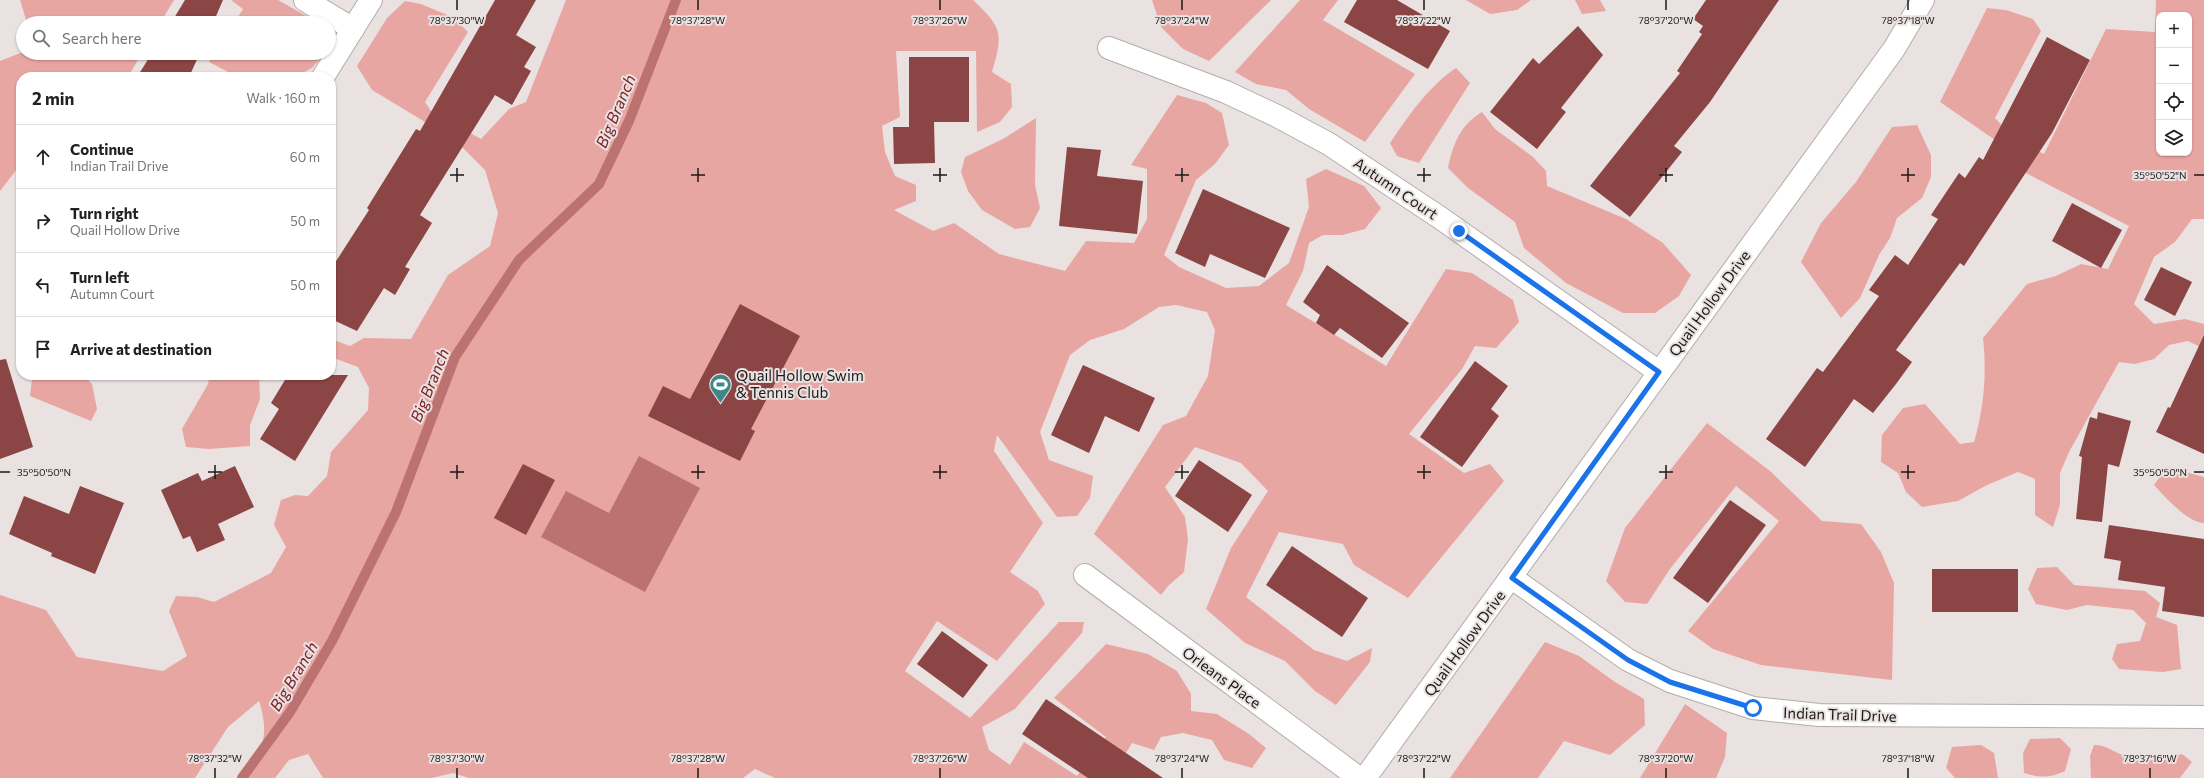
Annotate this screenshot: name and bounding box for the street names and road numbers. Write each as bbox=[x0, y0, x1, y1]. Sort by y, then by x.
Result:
street label: Autumn Court bbox=[1351, 153, 1441, 223]
street label: Quail Hollow Drive bbox=[1664, 246, 1754, 360]
street label: Quail Hollow Drive bbox=[1419, 586, 1509, 700]
street label: Orleans Place bbox=[1179, 643, 1265, 712]
street label: Indian Trail Drive bbox=[1783, 703, 1897, 725]

